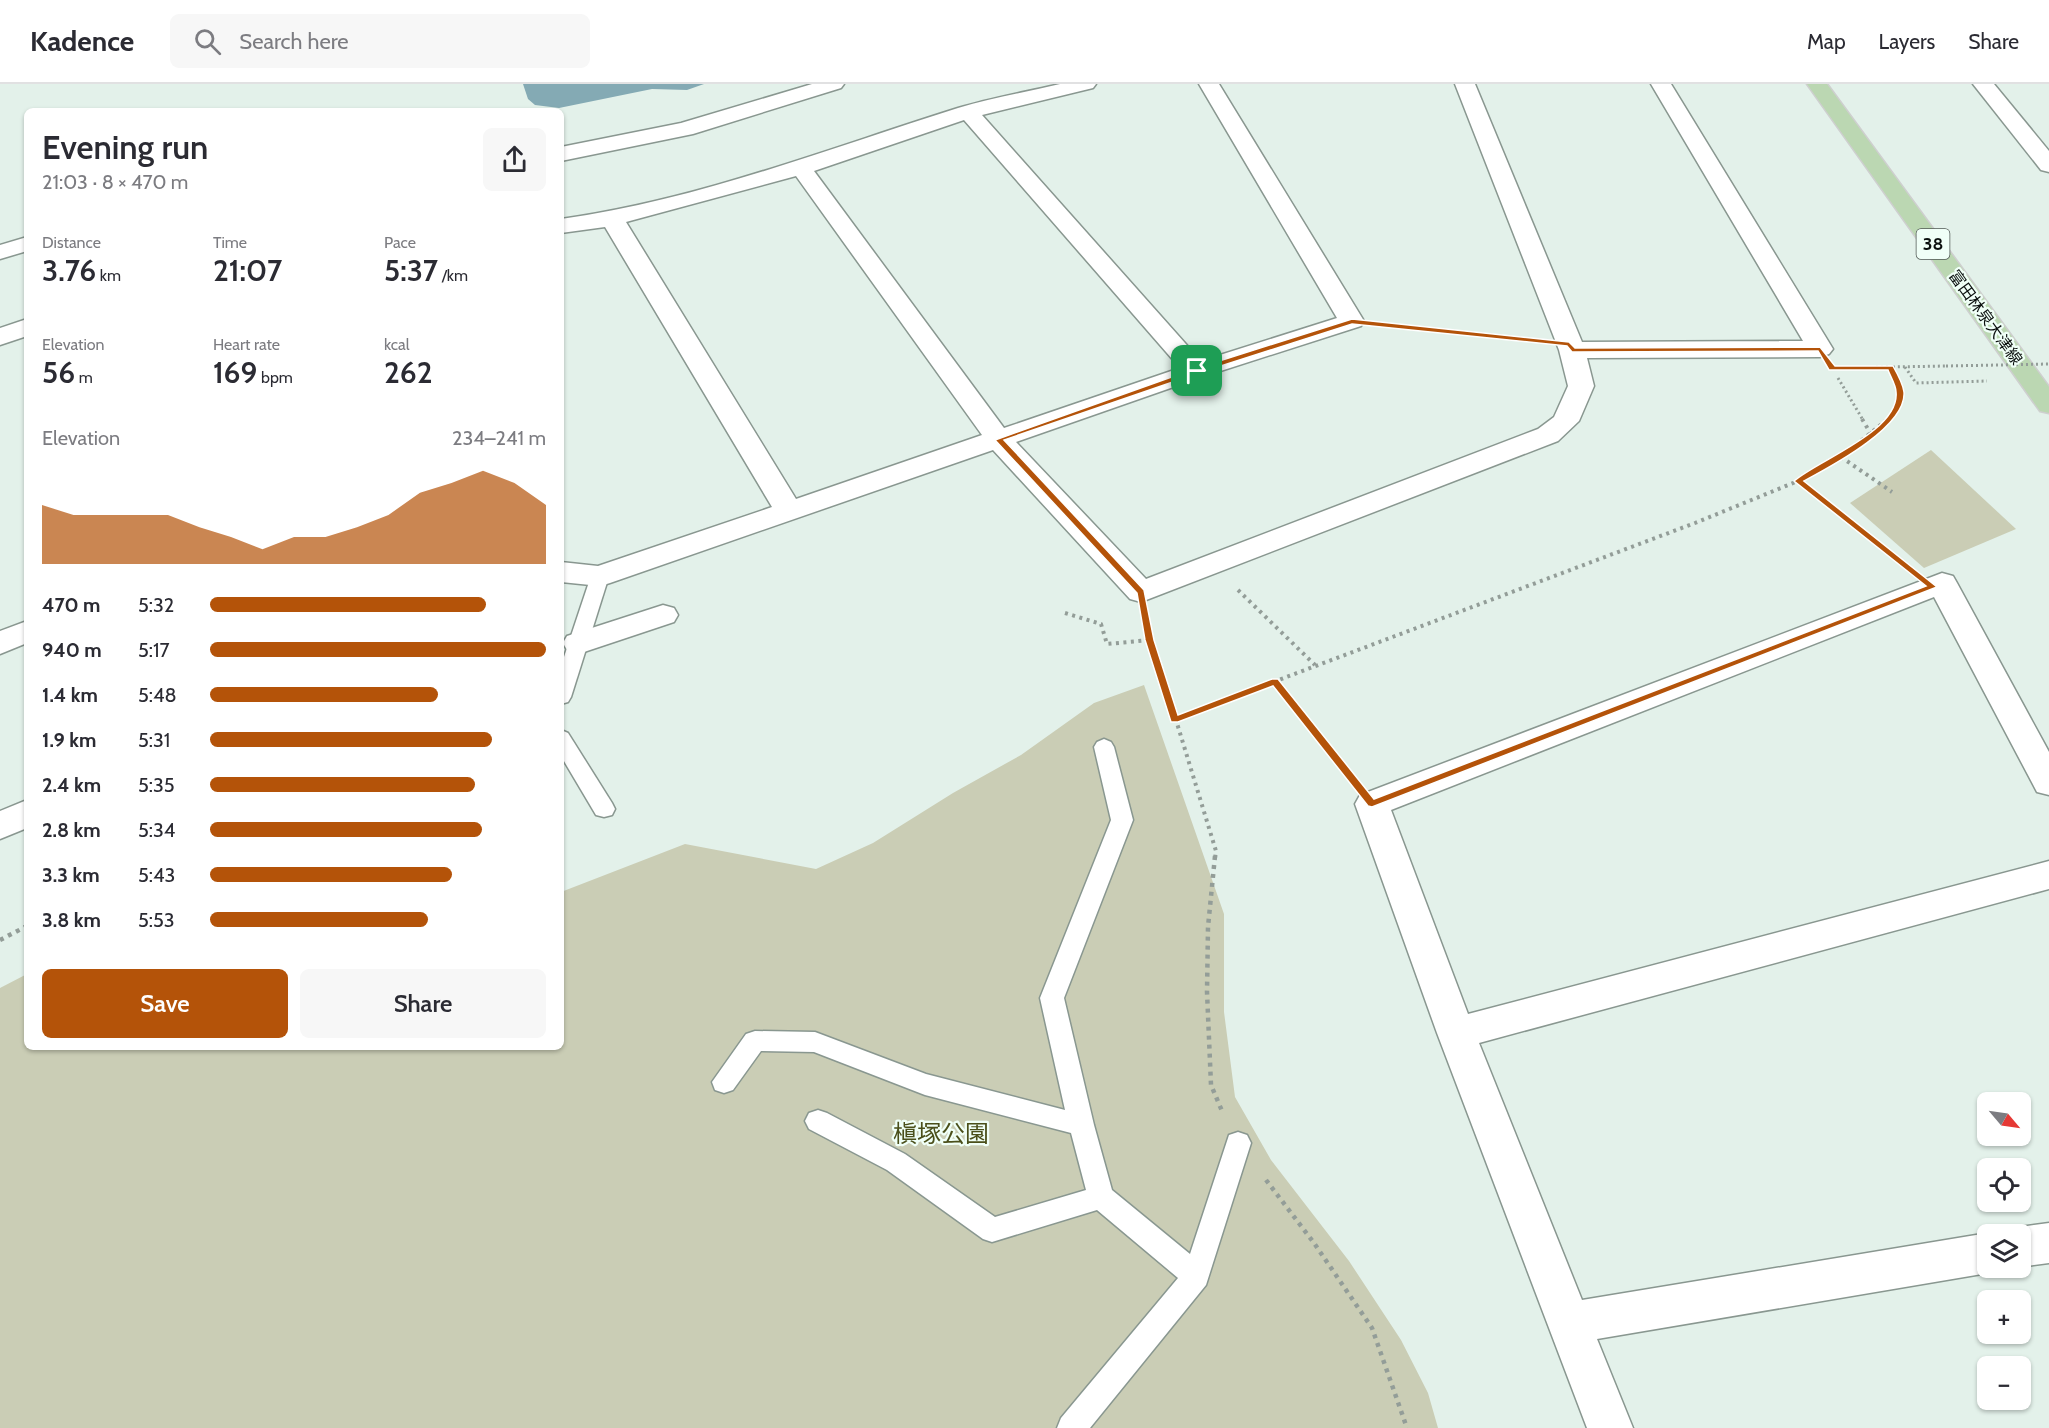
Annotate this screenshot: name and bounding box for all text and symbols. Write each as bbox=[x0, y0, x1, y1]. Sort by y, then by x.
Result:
search box bbox=[170, 14, 590, 68]
text: Kadence bbox=[30, 24, 134, 58]
icon: search bbox=[191, 25, 224, 58]
text: Search here bbox=[239, 28, 349, 55]
text: Map bbox=[1807, 29, 1846, 54]
text: Layers bbox=[1879, 29, 1935, 54]
text: Share bbox=[1968, 29, 2019, 54]
text: Evening run bbox=[42, 127, 208, 167]
button: share bbox=[483, 128, 546, 191]
text: 21:03 · 8 × 470 m bbox=[42, 170, 188, 194]
road number: 38 bbox=[1916, 229, 1950, 259]
text: Distance bbox=[42, 233, 101, 252]
text: Time bbox=[213, 233, 247, 252]
text: Pace bbox=[384, 233, 416, 252]
text: 3.76 bbox=[42, 252, 96, 289]
text: 21:07 bbox=[213, 252, 282, 289]
text: 5:37 bbox=[384, 252, 438, 289]
text: km bbox=[96, 266, 121, 285]
text: /km bbox=[438, 266, 468, 285]
street label: 富田林泉大津線 bbox=[1945, 266, 2026, 368]
text: Elevation bbox=[42, 335, 105, 354]
text: Heart rate bbox=[213, 335, 280, 354]
text: kcal bbox=[384, 335, 410, 354]
pin bbox=[1171, 345, 1222, 396]
text: 56 bbox=[42, 354, 75, 391]
text: 169 bbox=[213, 354, 257, 391]
text: 262 bbox=[384, 354, 433, 391]
icon: arrive bbox=[1180, 354, 1213, 387]
text: m bbox=[75, 368, 93, 387]
text: bpm bbox=[257, 368, 293, 387]
text: Elevation bbox=[42, 426, 120, 450]
text: 234–241 m bbox=[452, 426, 546, 450]
text: 470 m bbox=[42, 593, 100, 617]
text: 5:32 bbox=[138, 593, 174, 617]
text: 940 m bbox=[42, 638, 102, 662]
text: 5:17 bbox=[138, 638, 170, 662]
text: 1.4 km bbox=[42, 683, 98, 707]
text: 5:48 bbox=[138, 683, 177, 707]
text: 1.9 km bbox=[42, 728, 96, 752]
text: 5:31 bbox=[138, 728, 170, 752]
text: 2.4 km bbox=[42, 773, 101, 797]
text: 5:35 bbox=[138, 773, 175, 797]
text: 2.8 km bbox=[42, 818, 101, 842]
text: 5:34 bbox=[138, 818, 175, 842]
text: 3.3 km bbox=[42, 863, 100, 887]
text: 5:43 bbox=[138, 863, 175, 887]
text: 3.8 km bbox=[42, 908, 101, 932]
text: 5:53 bbox=[138, 908, 175, 932]
button: Save bbox=[42, 969, 288, 1038]
button: Share bbox=[300, 969, 546, 1038]
north arrow bbox=[1977, 1092, 2031, 1146]
map controls bbox=[1977, 1092, 2031, 1410]
park label: 槇塚公園 bbox=[893, 1119, 989, 1148]
button: locate bbox=[1977, 1158, 2031, 1212]
button: layers bbox=[1977, 1224, 2031, 1278]
button: + bbox=[1977, 1290, 2031, 1344]
button: − bbox=[1977, 1356, 2031, 1410]

